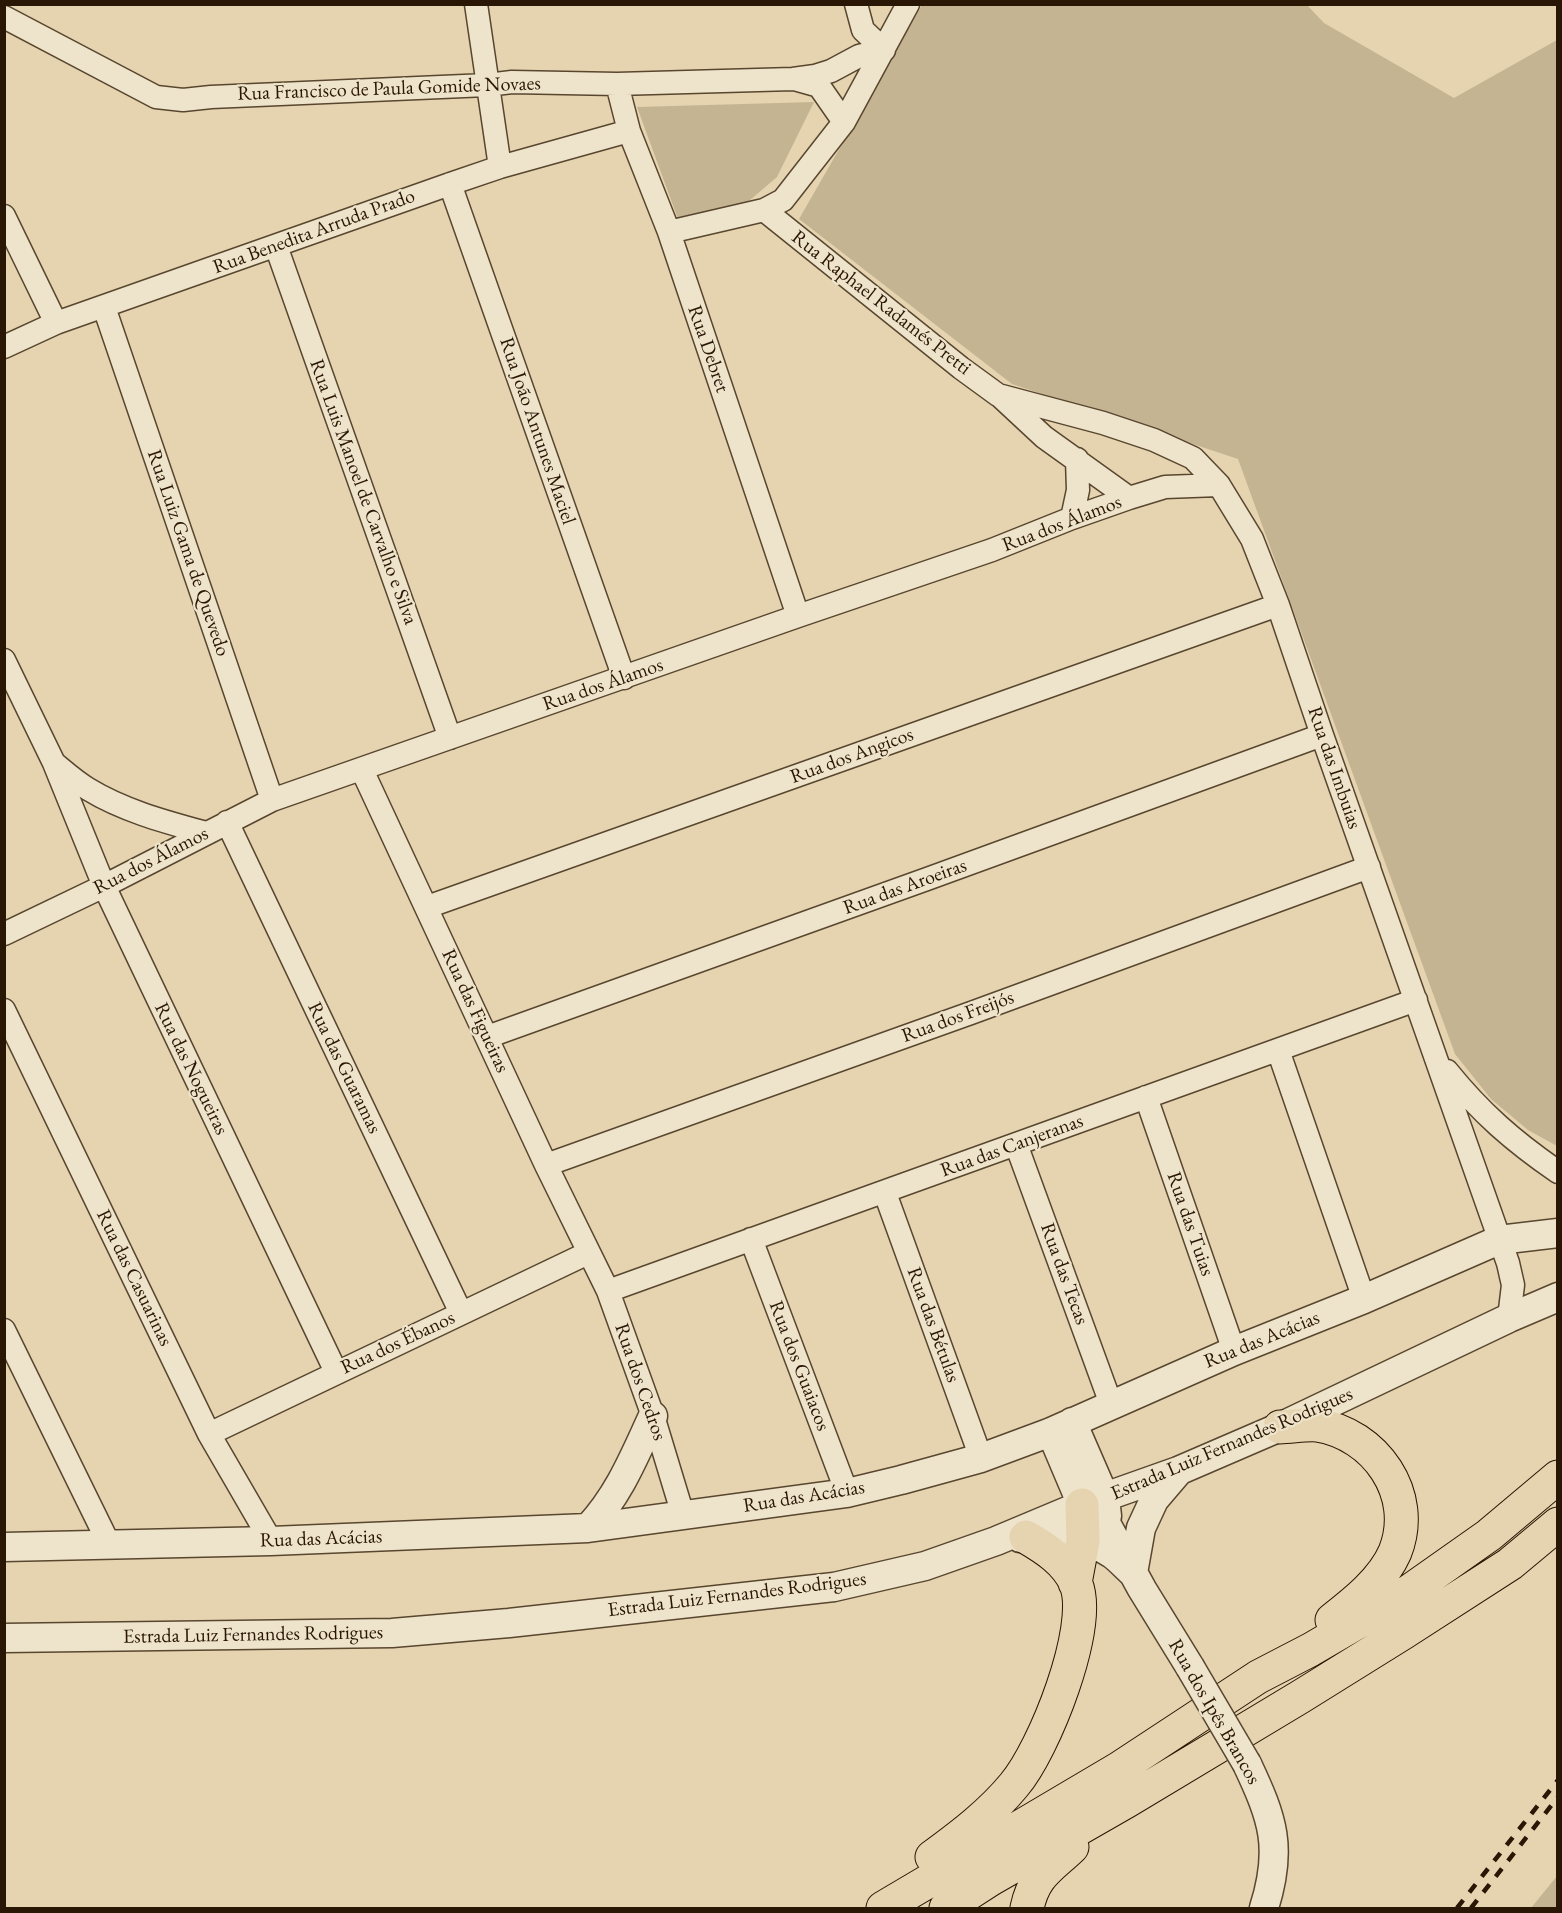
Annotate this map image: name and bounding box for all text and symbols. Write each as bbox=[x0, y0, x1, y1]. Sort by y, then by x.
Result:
street label: Rua Francisco de Paula Gomide Novaes bbox=[237, 72, 541, 106]
street label: Rua Benedita Arruda Prado bbox=[210, 184, 418, 280]
street label: Rua Raphael Radamés Pretti bbox=[786, 225, 976, 381]
street label: Rua Debret bbox=[682, 302, 734, 396]
street label: Rua João Antunes Maciel bbox=[494, 334, 580, 528]
street label: Rua Luis Manoel de Carvalho e Silva bbox=[304, 356, 422, 628]
street label: Rua Luiz Gama de Quevedo bbox=[141, 447, 235, 659]
street label: Rua dos Álamos bbox=[999, 490, 1125, 558]
street label: Rua dos Álamos bbox=[540, 653, 666, 717]
street label: Rua das Imbuias bbox=[1302, 704, 1366, 832]
street label: Rua dos Angicos bbox=[787, 723, 917, 789]
street label: Rua dos Álamos bbox=[90, 822, 212, 900]
street label: Rua das Aroeiras bbox=[840, 854, 970, 920]
street label: Rua das Figueiras bbox=[436, 945, 514, 1077]
street label: Rua dos Freijós bbox=[899, 986, 1017, 1048]
street label: Rua das Guaramas bbox=[302, 998, 386, 1138]
street label: Rua das Nogueiras bbox=[149, 999, 233, 1139]
street label: Rua das Canjeranas bbox=[937, 1109, 1087, 1183]
street label: Rua das Tuias bbox=[1161, 1169, 1219, 1279]
street label: Rua das Casuarinas bbox=[91, 1206, 177, 1350]
street label: Rua das Tecas bbox=[1035, 1220, 1093, 1328]
street label: Rua das Bétulas bbox=[901, 1264, 965, 1386]
street label: Rua dos Guaiacos bbox=[763, 1298, 835, 1434]
street label: Rua dos Ébanos bbox=[337, 1306, 459, 1380]
street label: Rua das Acácias bbox=[1201, 1306, 1323, 1374]
street label: Rua dos Cedros bbox=[609, 1320, 671, 1444]
street label: Estrada Luiz Fernandes Rodrigues bbox=[1107, 1382, 1357, 1506]
street label: Rua das Acácias bbox=[742, 1476, 866, 1518]
street label: Rua das Acácias bbox=[259, 1525, 383, 1553]
street label: Estrada Luiz Fernandes Rodrigues bbox=[606, 1567, 868, 1623]
street label: Estrada Luiz Fernandes Rodrigues bbox=[123, 1621, 383, 1649]
street label: Rua dos Ipês Brancos bbox=[1163, 1635, 1265, 1789]

